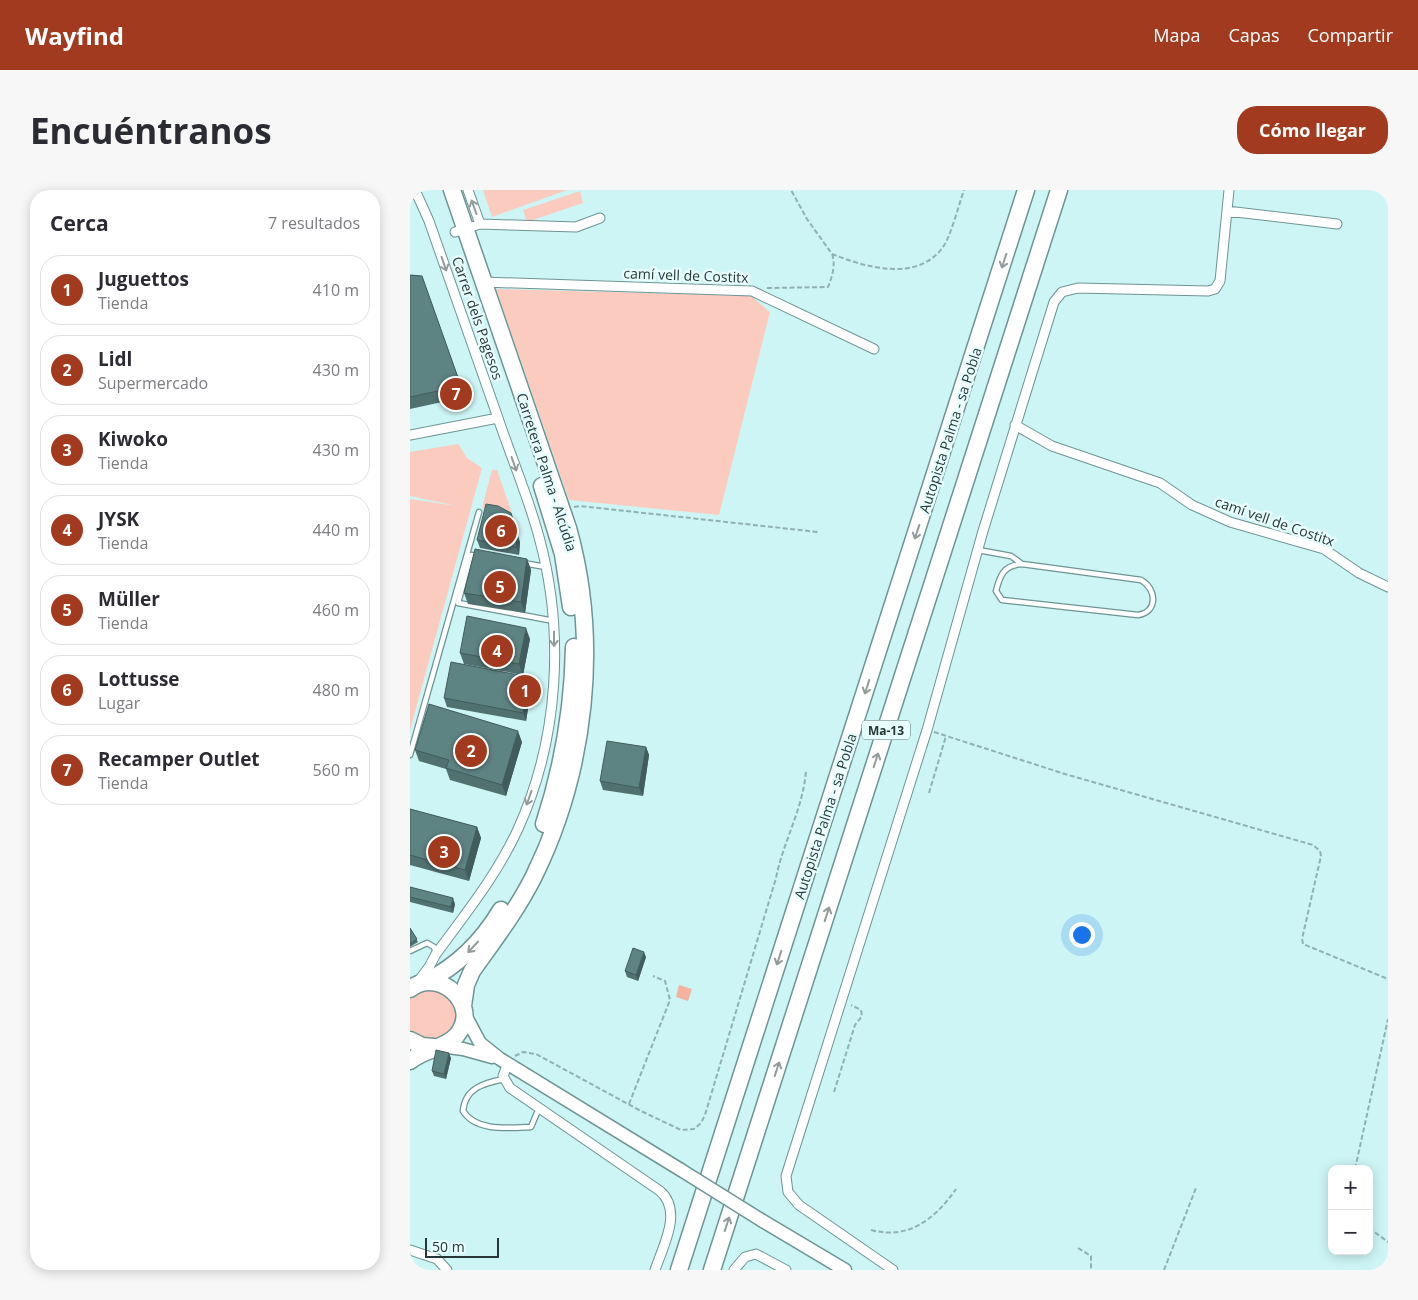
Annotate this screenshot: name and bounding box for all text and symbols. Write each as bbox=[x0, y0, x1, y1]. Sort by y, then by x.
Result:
text: Wayfind bbox=[25, 19, 124, 52]
text: Mapa bbox=[1153, 23, 1201, 47]
text: Capas bbox=[1229, 23, 1279, 47]
text: Compartir bbox=[1307, 23, 1393, 47]
button: Cómo llegar bbox=[1237, 106, 1388, 154]
text: Encuéntranos bbox=[30, 107, 272, 154]
one-way arrow bbox=[469, 200, 478, 215]
text: Cerca bbox=[50, 209, 109, 237]
text: 7 resultados bbox=[268, 212, 360, 234]
one-way arrow bbox=[999, 253, 1008, 268]
street label: Carrer dels Pagesos bbox=[448, 254, 508, 382]
one-way arrow bbox=[440, 256, 449, 271]
street label: camí vell de Costitx bbox=[623, 263, 749, 287]
text: Juguettos bbox=[98, 266, 189, 292]
text: 1 bbox=[62, 279, 72, 301]
text: 410 m bbox=[313, 279, 359, 301]
text: Tienda bbox=[98, 292, 148, 314]
street label: Autopista Palma - sa Pobla bbox=[914, 345, 986, 515]
text: Lidl bbox=[98, 346, 132, 372]
text: 2 bbox=[62, 359, 72, 381]
text: 430 m bbox=[313, 359, 359, 381]
text: Supermercado bbox=[98, 372, 208, 394]
pin: 7 bbox=[440, 375, 472, 413]
street label: Carretera Palma - Alcúdia bbox=[512, 390, 582, 554]
text: Kiwoko bbox=[98, 426, 168, 452]
text: 3 bbox=[62, 439, 72, 461]
text: 430 m bbox=[313, 439, 359, 461]
text: Tienda bbox=[98, 452, 148, 474]
one-way arrow bbox=[510, 456, 519, 472]
street label: camí vell de Costitx bbox=[1213, 492, 1338, 551]
text: JYSK bbox=[98, 506, 139, 532]
pin: 6 bbox=[485, 512, 517, 550]
text: 4 bbox=[62, 519, 72, 541]
text: 440 m bbox=[313, 519, 359, 541]
one-way arrow bbox=[911, 524, 921, 540]
text: Tienda bbox=[98, 532, 148, 554]
pin: 5 bbox=[484, 568, 516, 606]
text: Müller bbox=[98, 586, 160, 612]
text: 5 bbox=[62, 599, 72, 621]
text: 460 m bbox=[313, 599, 359, 621]
text: Tienda bbox=[98, 612, 148, 634]
one-way arrow bbox=[549, 630, 559, 647]
pin: 4 bbox=[481, 632, 513, 670]
text: Lottusse bbox=[98, 666, 180, 692]
pin: 1 bbox=[509, 672, 541, 710]
one-way arrow bbox=[862, 678, 871, 694]
text: 6 bbox=[62, 679, 72, 701]
text: 480 m bbox=[313, 679, 359, 701]
text: Lugar bbox=[98, 692, 140, 714]
road number: Ma-13 bbox=[862, 720, 910, 740]
street label: Autopista Palma - sa Pobla bbox=[789, 731, 861, 901]
pin: 2 bbox=[455, 732, 487, 770]
text: Recamper Outlet bbox=[98, 746, 260, 772]
one-way arrow bbox=[872, 752, 882, 768]
text: 7 bbox=[62, 759, 72, 781]
text: 560 m bbox=[313, 759, 359, 781]
text: Tienda bbox=[98, 772, 148, 794]
one-way arrow bbox=[524, 790, 533, 806]
pin: 3 bbox=[428, 833, 460, 871]
one-way arrow bbox=[822, 907, 832, 923]
your location bbox=[1069, 922, 1095, 948]
one-way arrow bbox=[467, 941, 478, 954]
one-way arrow bbox=[774, 950, 784, 966]
one-way arrow bbox=[772, 1061, 782, 1077]
map controls bbox=[1328, 1165, 1373, 1255]
button: + bbox=[1328, 1165, 1373, 1210]
button: − bbox=[1328, 1210, 1373, 1255]
one-way arrow bbox=[723, 1216, 732, 1232]
scale bar bbox=[425, 1235, 499, 1258]
text: 50 m bbox=[432, 1237, 465, 1256]

